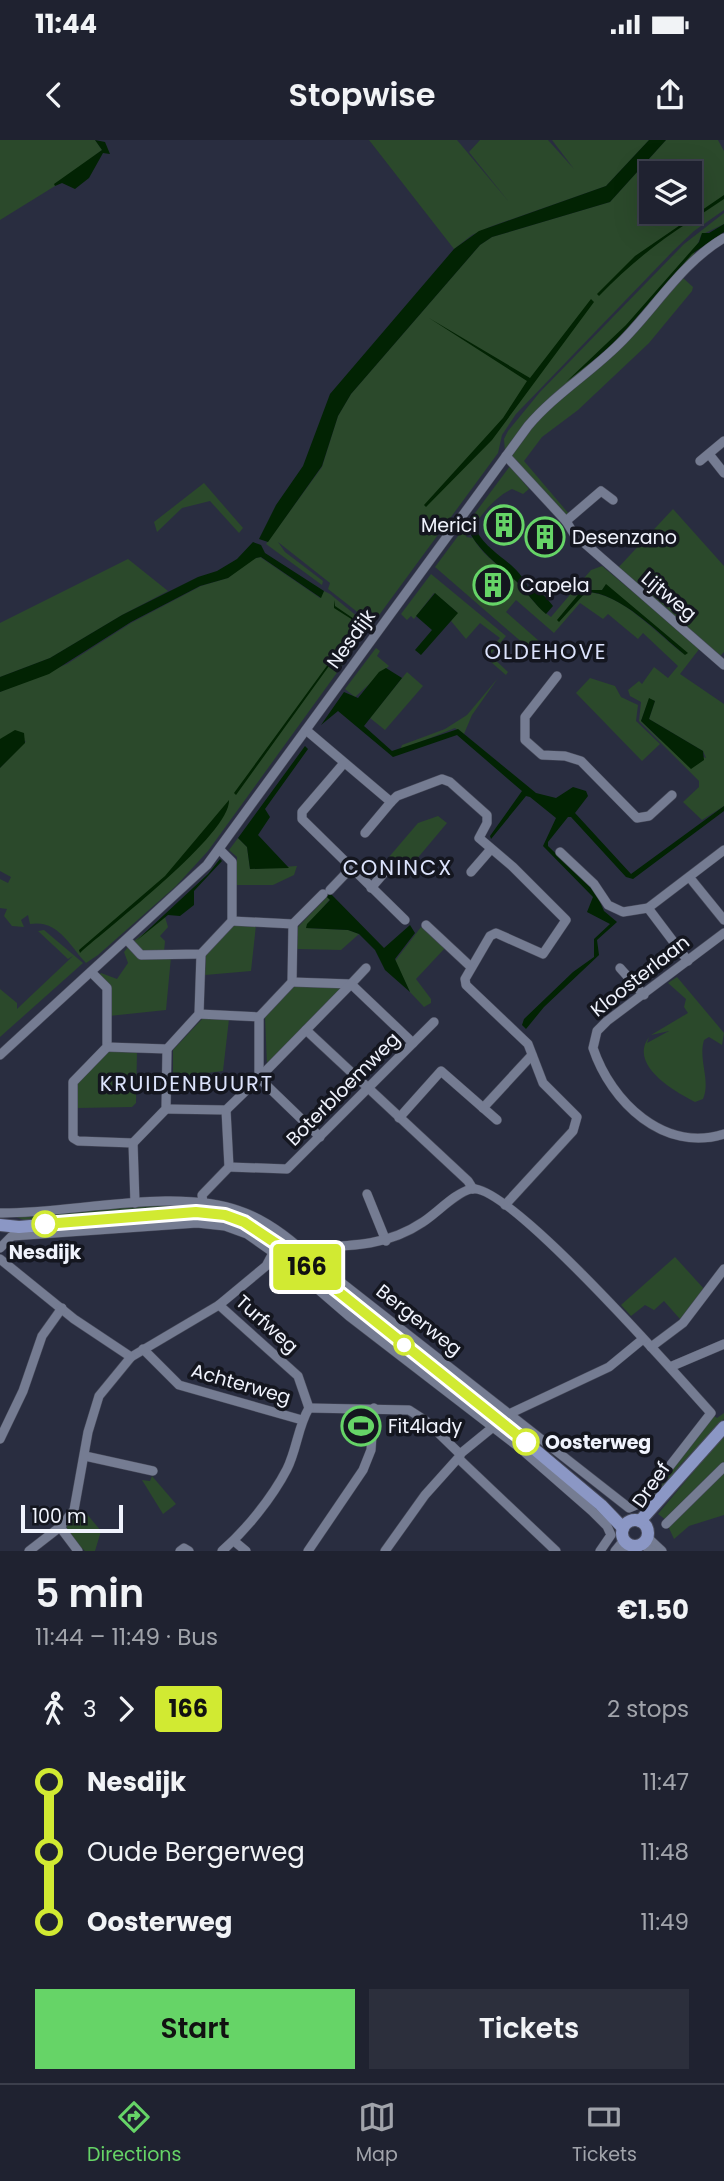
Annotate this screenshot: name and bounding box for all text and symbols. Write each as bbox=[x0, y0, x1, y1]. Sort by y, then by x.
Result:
text: 11:44 bbox=[35, 6, 97, 42]
text: Stopwise bbox=[288, 72, 436, 117]
icon: back bbox=[35, 76, 73, 114]
icon: share bbox=[651, 76, 689, 114]
map controls bbox=[639, 161, 702, 224]
button: layers bbox=[639, 161, 702, 224]
building icon: Merici bbox=[483, 504, 525, 546]
place label: Merici bbox=[421, 512, 477, 539]
building icon: Desenzano bbox=[524, 516, 566, 558]
place label: Desenzano bbox=[572, 524, 677, 551]
building icon: Capela bbox=[472, 564, 514, 606]
street label: Lijtweg bbox=[636, 565, 702, 627]
place label: Capela bbox=[520, 572, 590, 599]
street label: Nesdijk bbox=[320, 604, 382, 674]
district label: OLDEHOVE bbox=[484, 637, 608, 666]
district label: CONINCX bbox=[343, 853, 453, 882]
street label: Kloosterlaan bbox=[585, 929, 695, 1023]
street label: Boterbloemweg bbox=[280, 1026, 406, 1152]
district label: KRUIDENBUURT bbox=[100, 1069, 274, 1098]
marker: Nesdijk bbox=[32, 1211, 58, 1237]
place label: Nesdijk bbox=[9, 1239, 81, 1266]
line badge: 166 bbox=[267, 1244, 347, 1290]
text: 166 bbox=[287, 1250, 327, 1283]
street label: Bergerweg bbox=[370, 1278, 468, 1362]
street label: Turfweg bbox=[230, 1289, 304, 1359]
unlabelled marker bbox=[394, 1335, 414, 1355]
street label: Achterweg bbox=[188, 1357, 294, 1411]
sports icon: Fit4lady bbox=[340, 1405, 382, 1447]
place label: Fit4lady bbox=[388, 1413, 462, 1440]
marker: Oosterweg bbox=[513, 1429, 539, 1455]
place label: Oosterweg bbox=[545, 1429, 651, 1456]
street label: Dreef bbox=[626, 1457, 676, 1513]
scale bar bbox=[21, 1502, 122, 1534]
text: 100 m bbox=[32, 1503, 87, 1530]
text: 5 min bbox=[35, 1567, 144, 1620]
text: €1.50 bbox=[617, 1592, 689, 1628]
text: 11:44 – 11:49 · Bus bbox=[35, 1621, 218, 1653]
icon: walk bbox=[35, 1690, 73, 1728]
icon: forward bbox=[107, 1690, 145, 1728]
text: 166 bbox=[169, 1692, 208, 1725]
text: 3 bbox=[83, 1693, 97, 1725]
text: 2 stops bbox=[607, 1693, 689, 1725]
text: Nesdijk bbox=[87, 1764, 186, 1800]
text: 11:47 bbox=[642, 1766, 689, 1798]
text: Oude Bergerweg bbox=[87, 1834, 305, 1870]
text: 11:48 bbox=[640, 1836, 689, 1868]
text: Oosterweg bbox=[87, 1904, 232, 1940]
text: 11:49 bbox=[640, 1906, 689, 1938]
button: Start bbox=[35, 1989, 355, 2069]
button: Tickets bbox=[369, 1989, 689, 2069]
tab: Directions bbox=[87, 2098, 181, 2169]
tab: Map bbox=[356, 2098, 398, 2169]
tab: Tickets bbox=[572, 2098, 637, 2169]

